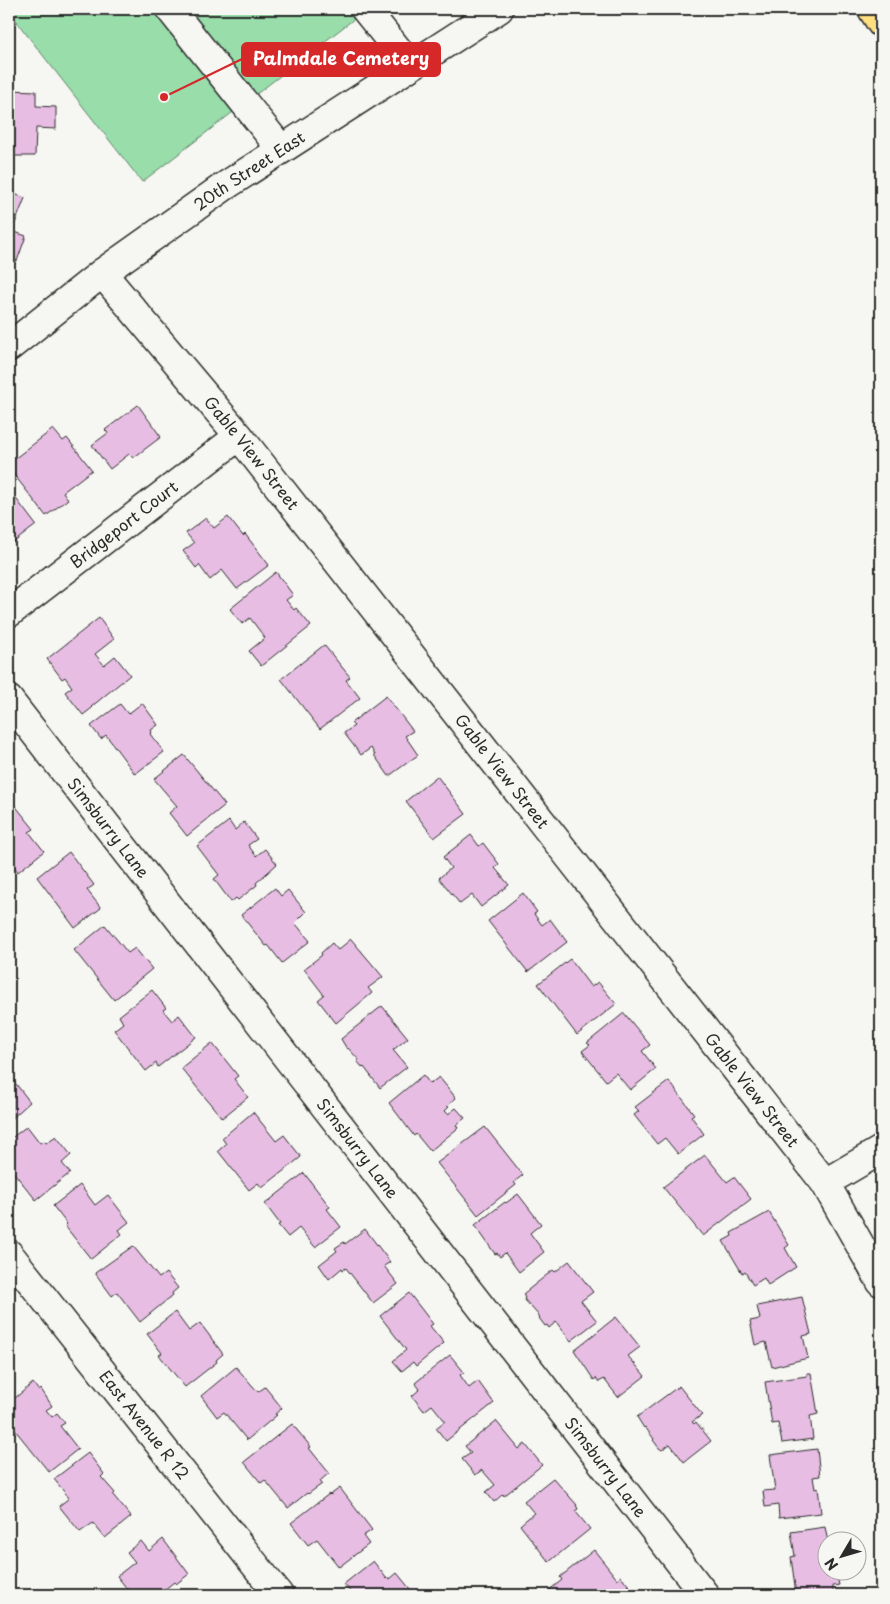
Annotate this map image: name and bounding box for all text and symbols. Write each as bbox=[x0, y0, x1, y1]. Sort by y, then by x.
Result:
callout: Palmdale Cemetery bbox=[242, 43, 440, 76]
text: Palmdale Cemetery bbox=[253, 44, 429, 71]
street label: 20th Street East bbox=[188, 125, 309, 216]
street label: Gable View Street bbox=[199, 390, 306, 515]
street label: Bridgeport Court bbox=[64, 474, 183, 573]
street label: Gable View Street bbox=[450, 708, 556, 834]
street label: Simsburry Lane bbox=[63, 772, 156, 882]
street label: Gable View Street bbox=[700, 1027, 806, 1152]
street label: Simsburry Lane bbox=[312, 1093, 405, 1203]
street label: East Avenue R 12 bbox=[94, 1365, 196, 1484]
street label: Simsburry Lane bbox=[560, 1412, 653, 1522]
north arrow bbox=[818, 1532, 868, 1582]
text: N bbox=[820, 1553, 843, 1575]

